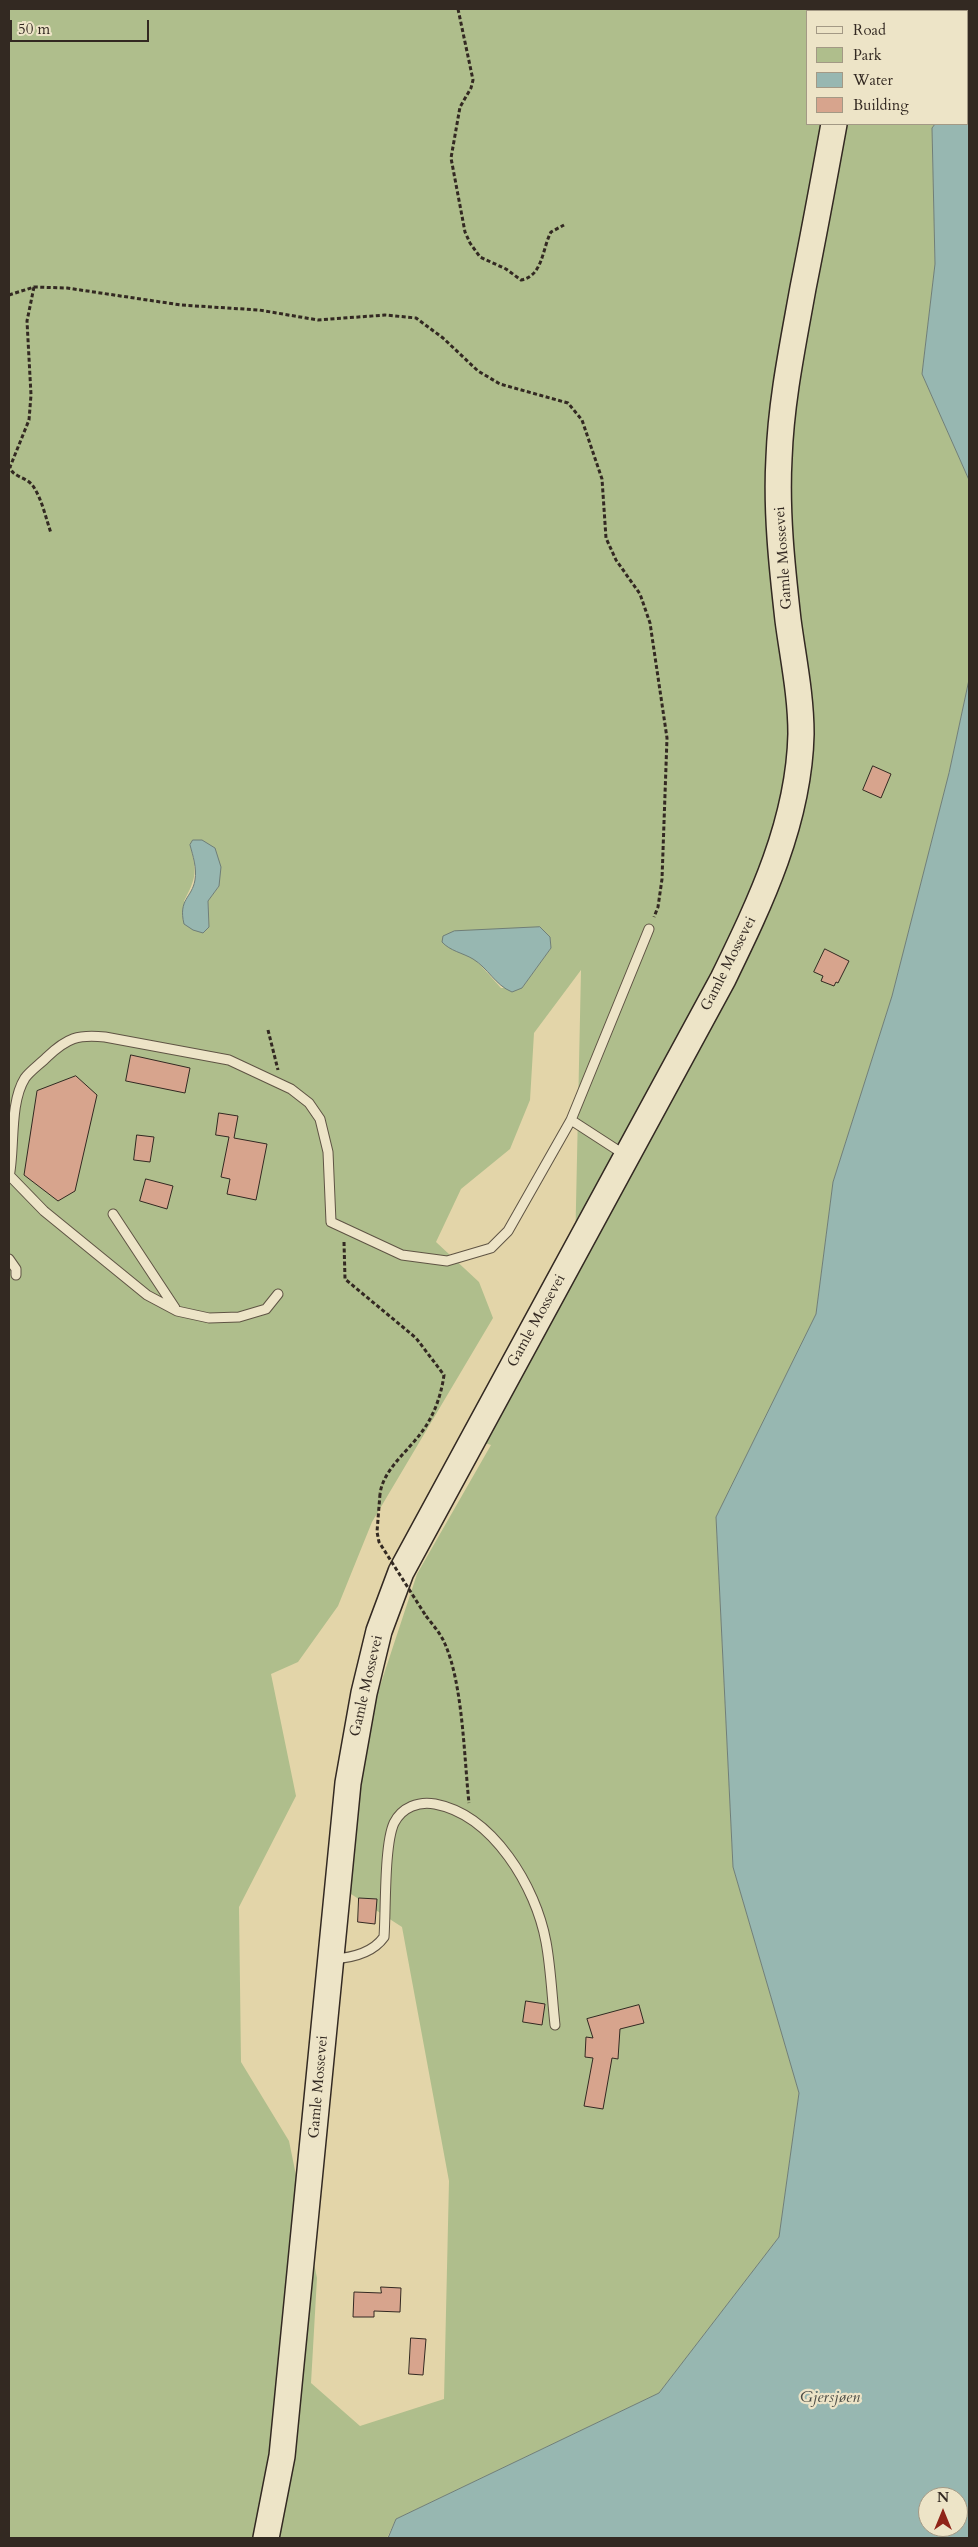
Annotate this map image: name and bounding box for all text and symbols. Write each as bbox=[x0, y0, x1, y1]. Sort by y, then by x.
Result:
scale bar bbox=[12, 10, 151, 42]
legend bbox=[806, 10, 968, 125]
text: 50 m bbox=[18, 19, 50, 39]
text: Road bbox=[853, 20, 886, 40]
text: Park bbox=[853, 45, 882, 65]
text: Water bbox=[853, 70, 893, 90]
text: Building bbox=[853, 95, 909, 115]
street label: Gamle Mossevei bbox=[771, 506, 797, 610]
street label: Gamle Mossevei bbox=[698, 914, 760, 1014]
street label: Gamle Mossevei bbox=[504, 1271, 570, 1371]
street label: Gamle Mossevei bbox=[347, 1634, 387, 1738]
street label: Gamle Mossevei bbox=[306, 2035, 332, 2139]
water label: Gjersjøen bbox=[800, 2388, 860, 2408]
north arrow bbox=[918, 2487, 968, 2537]
text: N bbox=[937, 2488, 949, 2507]

